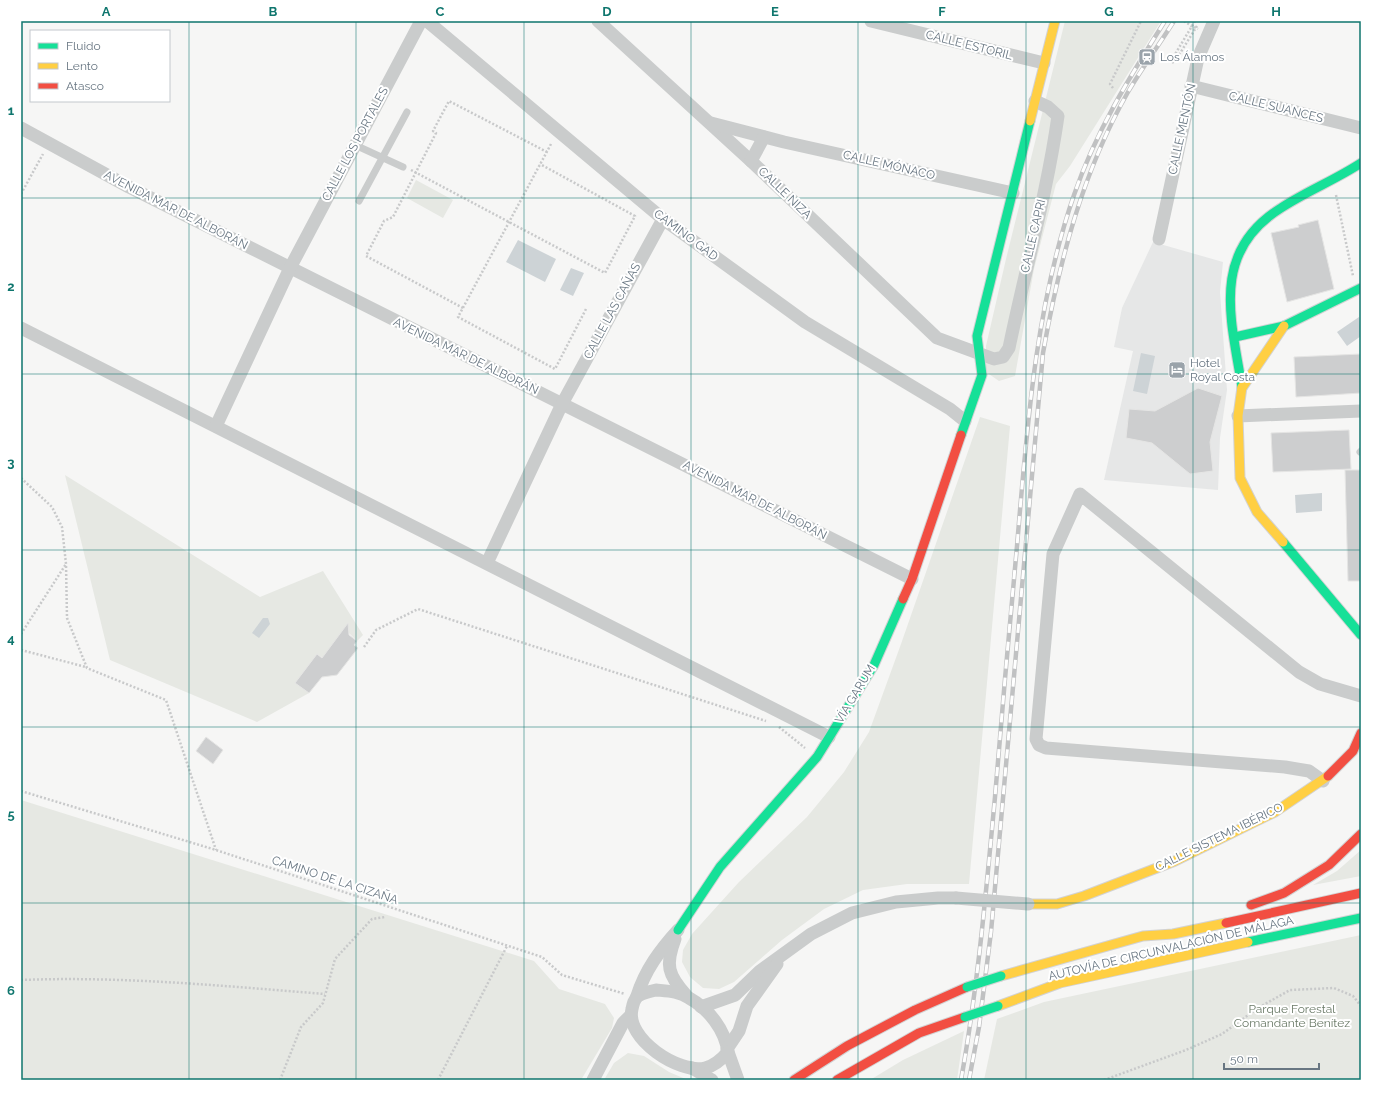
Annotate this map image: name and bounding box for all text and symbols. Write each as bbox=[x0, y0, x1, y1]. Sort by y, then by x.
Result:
text: A bbox=[102, 4, 111, 19]
text: B bbox=[269, 4, 278, 19]
text: C bbox=[436, 4, 445, 19]
text: D bbox=[602, 4, 612, 19]
text: E bbox=[771, 4, 779, 19]
text: F bbox=[938, 4, 946, 19]
text: G bbox=[1104, 4, 1114, 19]
text: H bbox=[1271, 4, 1281, 19]
street label: CALLE ESTORIL bbox=[924, 27, 1014, 63]
legend bbox=[30, 30, 170, 102]
text: Fluido bbox=[66, 39, 101, 53]
station icon: Los Álamos bbox=[1137, 47, 1157, 67]
place label: Los Álamos bbox=[1160, 50, 1225, 64]
text: Lento bbox=[66, 59, 98, 73]
text: Atasco bbox=[66, 79, 104, 93]
street label: CALLE MENTÓN bbox=[1165, 82, 1199, 176]
street label: CALLE LOS PORTALES bbox=[319, 85, 391, 203]
street label: CALLE SUANCES bbox=[1227, 89, 1325, 125]
text: 1 bbox=[8, 103, 15, 118]
street label: CALLE MÓNACO bbox=[841, 148, 937, 182]
street label: CALLE NIZA bbox=[756, 164, 814, 222]
street label: AVENIDA MAR DE ALBORÁN bbox=[102, 168, 250, 252]
street label: CALLE CAPRI bbox=[1018, 198, 1048, 274]
street label: CAMINO GAD bbox=[651, 206, 721, 264]
street label: CALLE LAS CAÑAS bbox=[581, 261, 643, 361]
text: 2 bbox=[7, 279, 15, 294]
street label: AVENIDA MAR DE ALBORÁN bbox=[391, 315, 541, 397]
place label: Hotel Royal Costa bbox=[1190, 356, 1255, 384]
hotel icon: Hotel Royal Costa bbox=[1167, 360, 1187, 380]
text: 3 bbox=[7, 455, 15, 470]
street label: AVENIDA MAR DE ALBORÁN bbox=[681, 458, 829, 542]
text: 4 bbox=[7, 631, 15, 646]
street label: VÍA GARUM bbox=[832, 662, 878, 726]
street label: CALLE SISTEMA IBÉRICO bbox=[1153, 800, 1285, 874]
text: 5 bbox=[7, 807, 15, 822]
street label: CAMINO DE LA CIZAÑA bbox=[270, 853, 400, 907]
street label: AUTOVÍA DE CIRCUNVALACIÓN DE MÁLAGA bbox=[1047, 913, 1295, 983]
text: 6 bbox=[7, 983, 15, 998]
park label: Parque Forestal Comandante Benítez bbox=[1234, 1002, 1350, 1030]
scale bar bbox=[1224, 1045, 1319, 1071]
text: 50 m bbox=[1230, 1052, 1258, 1066]

